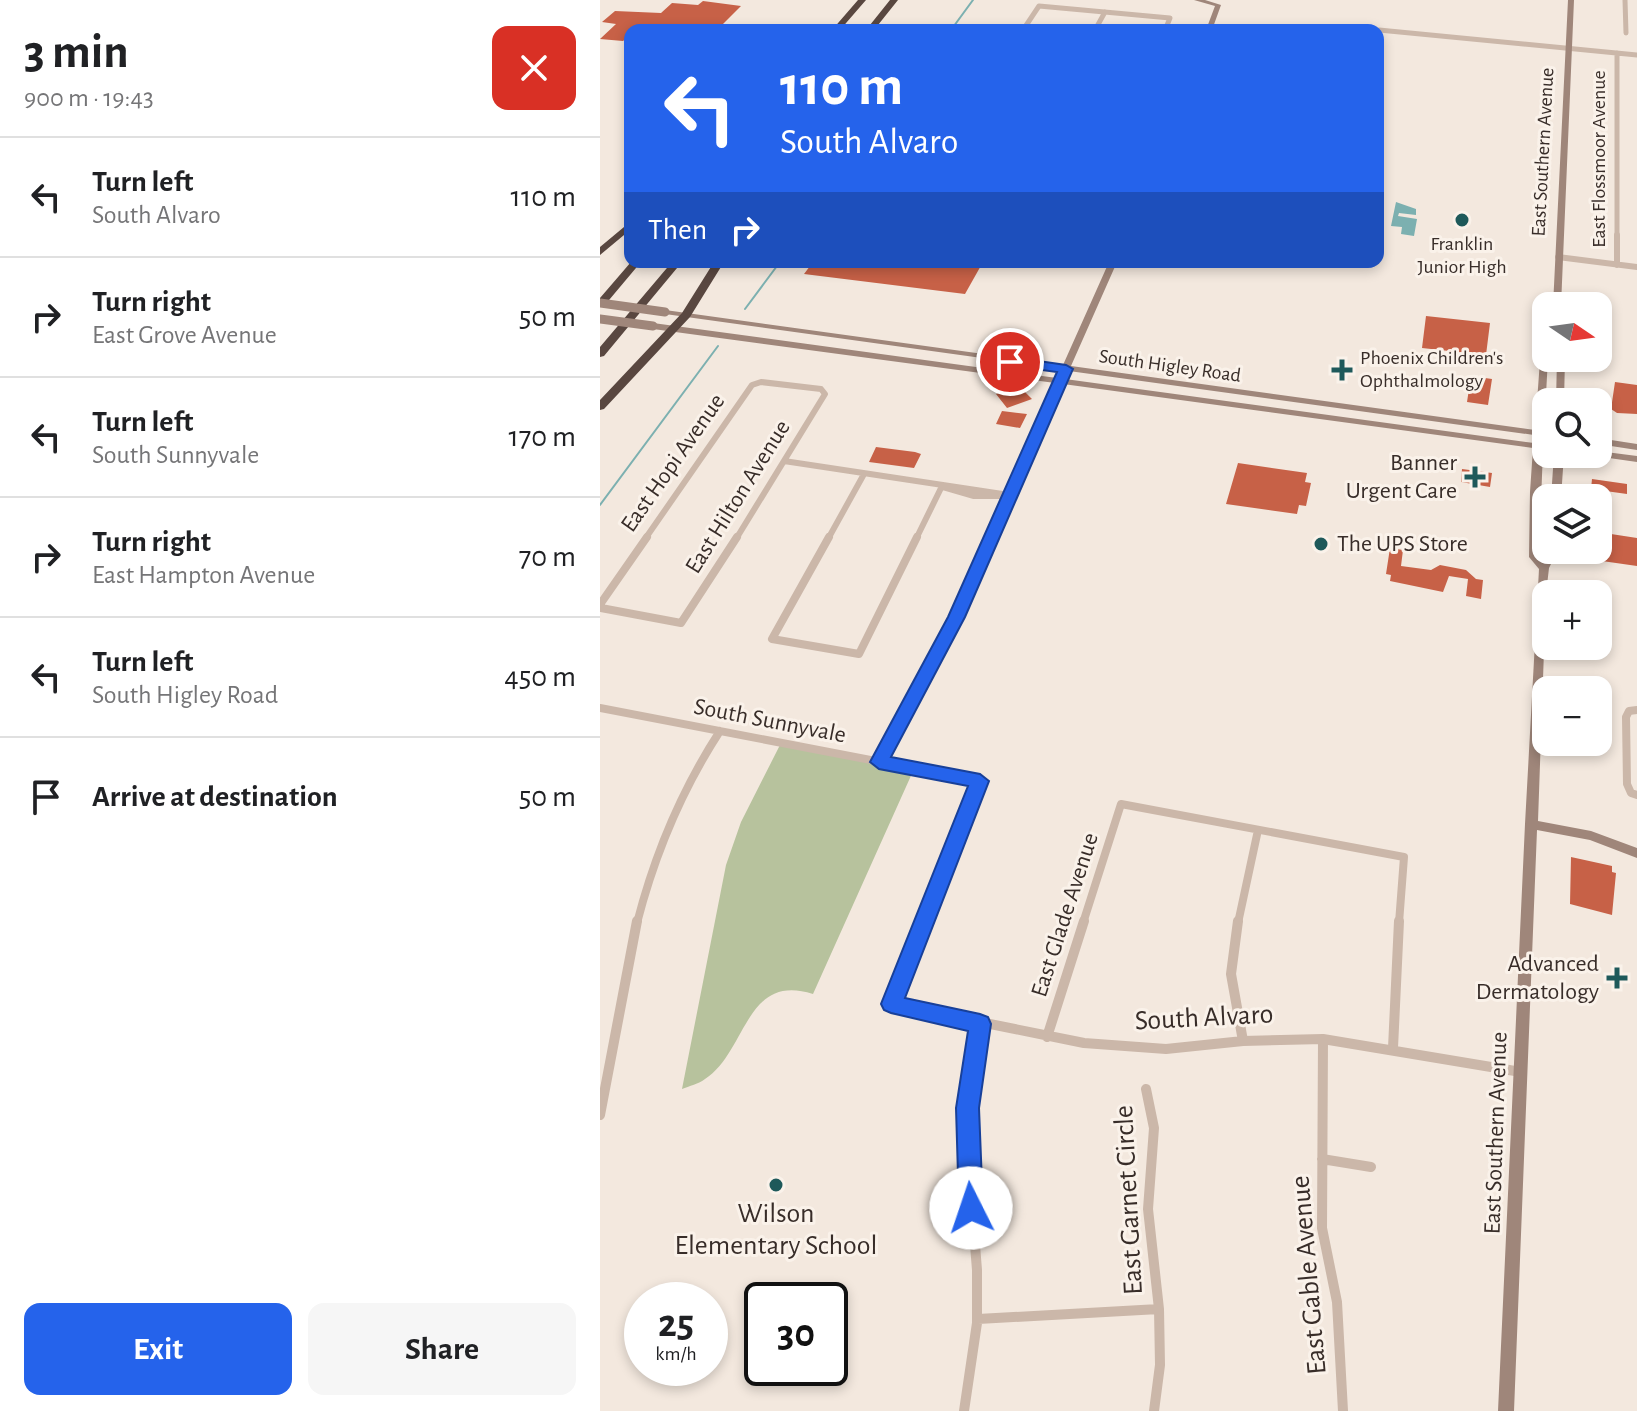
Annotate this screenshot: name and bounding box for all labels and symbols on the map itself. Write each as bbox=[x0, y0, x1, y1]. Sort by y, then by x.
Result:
street label: East Southern Avenue bbox=[1529, 67, 1557, 237]
street label: East Flossmoor Avenue bbox=[1589, 70, 1609, 248]
marker: Franklin Junior High bbox=[1453, 211, 1471, 229]
place label: Franklin Junior High bbox=[1417, 234, 1507, 277]
north arrow bbox=[1532, 292, 1612, 372]
pin bbox=[976, 328, 1044, 396]
street label: South Higley Road bbox=[1098, 346, 1242, 386]
place label: Phoenix Children's Ophthalmology bbox=[1360, 348, 1503, 391]
marker: Phoenix Children's Ophthalmology bbox=[1331, 359, 1353, 381]
street label: East Hopi Avenue bbox=[617, 390, 729, 536]
street label: East Hilton Avenue bbox=[681, 416, 795, 578]
place label: Banner Urgent Care bbox=[1346, 451, 1457, 503]
marker: Banner Urgent Care bbox=[1464, 466, 1486, 488]
place label: The UPS Store bbox=[1337, 532, 1468, 556]
marker: The UPS Store bbox=[1312, 535, 1330, 553]
street label: South Sunnyvale bbox=[692, 694, 848, 748]
street label: East Glade Avenue bbox=[1027, 830, 1103, 1000]
place label: Advanced Dermatology bbox=[1476, 952, 1599, 1004]
marker: Advanced Dermatology bbox=[1606, 967, 1628, 989]
street label: South Alvaro bbox=[1134, 1000, 1274, 1036]
street label: East Southern Avenue bbox=[1480, 1031, 1512, 1235]
street label: East Garnet Circle bbox=[1110, 1104, 1148, 1296]
position arrow bbox=[929, 1166, 1013, 1250]
street label: East Gable Avenue bbox=[1286, 1174, 1332, 1376]
marker: Wilson Elementary School bbox=[767, 1176, 785, 1194]
place label: Wilson Elementary School bbox=[674, 1200, 878, 1260]
speed limit sign: 30 bbox=[744, 1282, 848, 1386]

